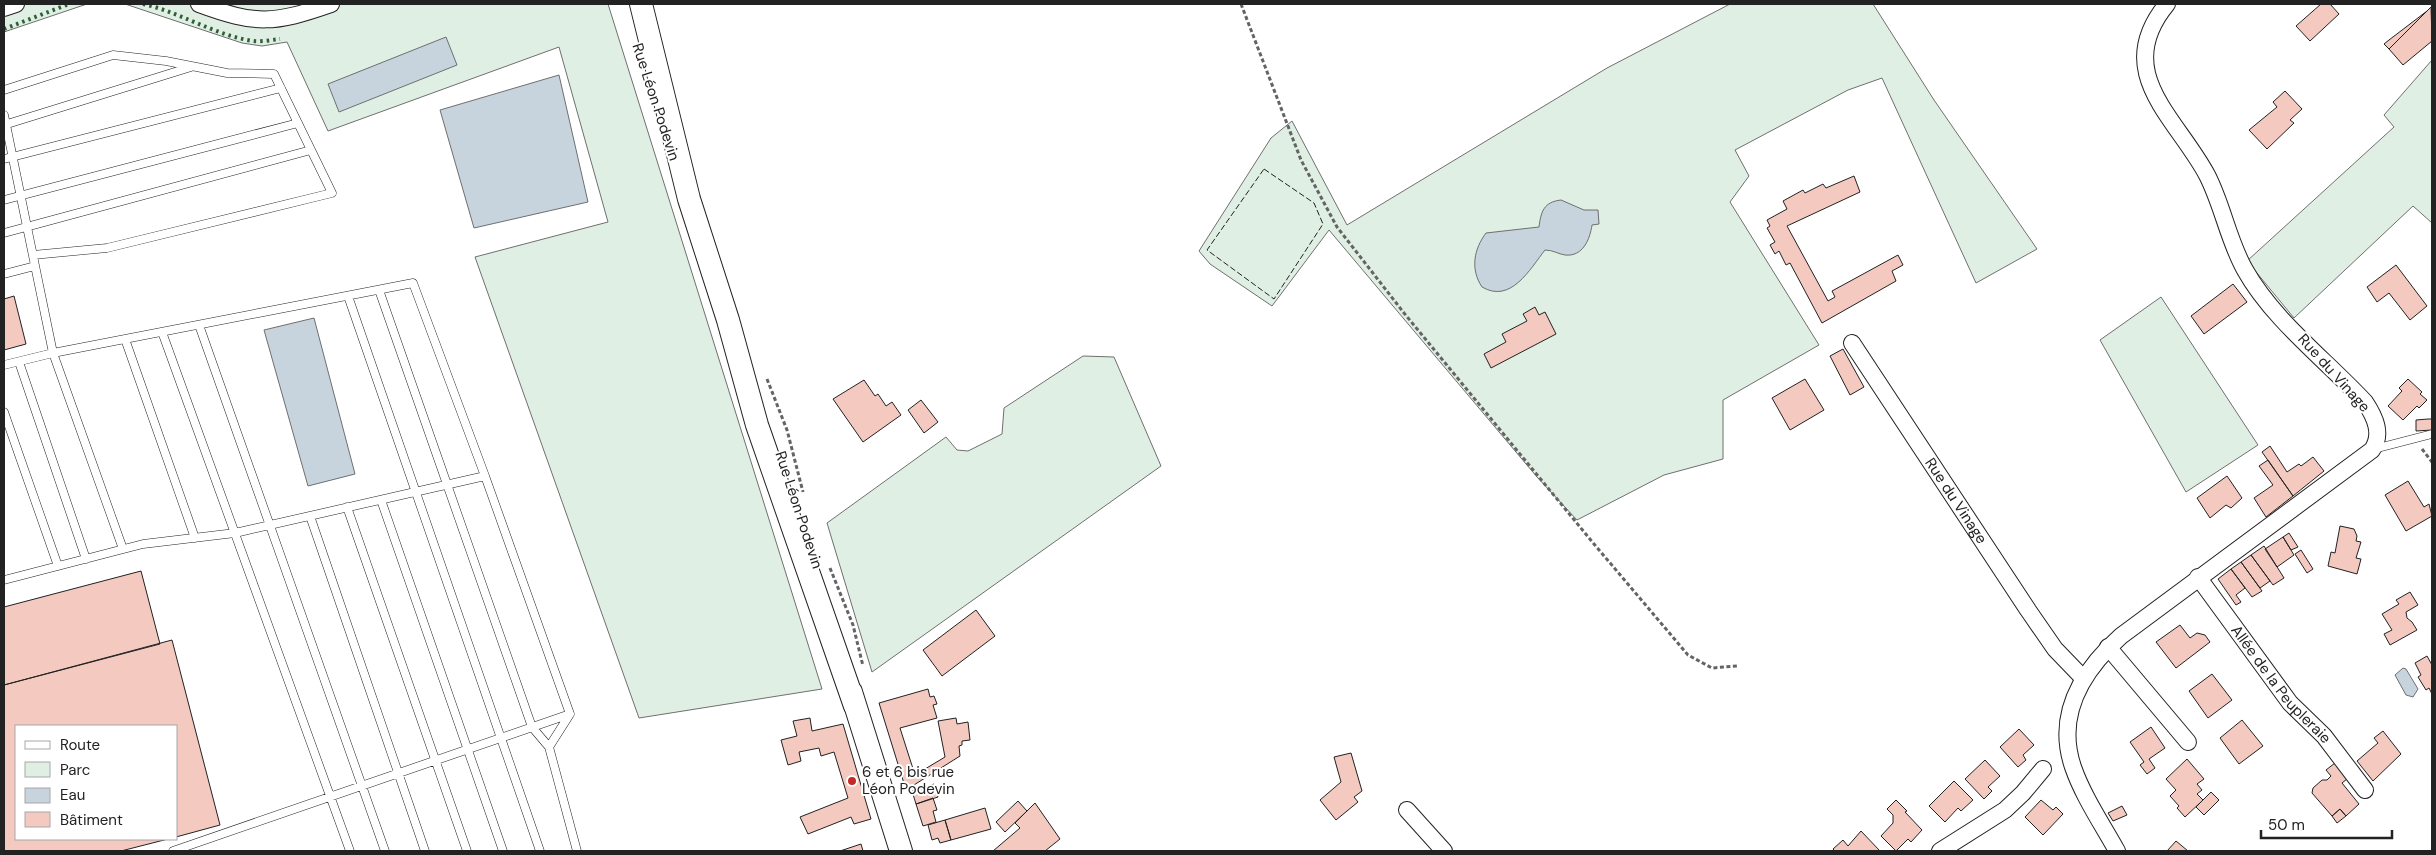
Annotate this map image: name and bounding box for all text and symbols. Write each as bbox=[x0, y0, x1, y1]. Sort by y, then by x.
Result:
street label: Rue Léon Podevin bbox=[628, 41, 684, 163]
street label: Rue du Vinage bbox=[2293, 330, 2375, 416]
street label: Rue Léon Podevin bbox=[771, 449, 827, 571]
street label: Rue du Vinage bbox=[1920, 454, 1992, 548]
street label: Allée de la Peupleraie bbox=[2227, 621, 2336, 747]
legend bbox=[15, 725, 178, 840]
text: Route bbox=[60, 735, 100, 755]
text: Parc bbox=[60, 760, 90, 780]
place label: 6 et 6 bis rue Léon Podevin bbox=[862, 762, 955, 799]
marker: 6 et 6 bis rue Léon Podevin bbox=[846, 775, 858, 787]
text: Eau bbox=[60, 785, 85, 805]
scale bar bbox=[2261, 808, 2392, 840]
text: Bâtiment bbox=[60, 810, 123, 830]
text: 50 m bbox=[2268, 815, 2305, 835]

